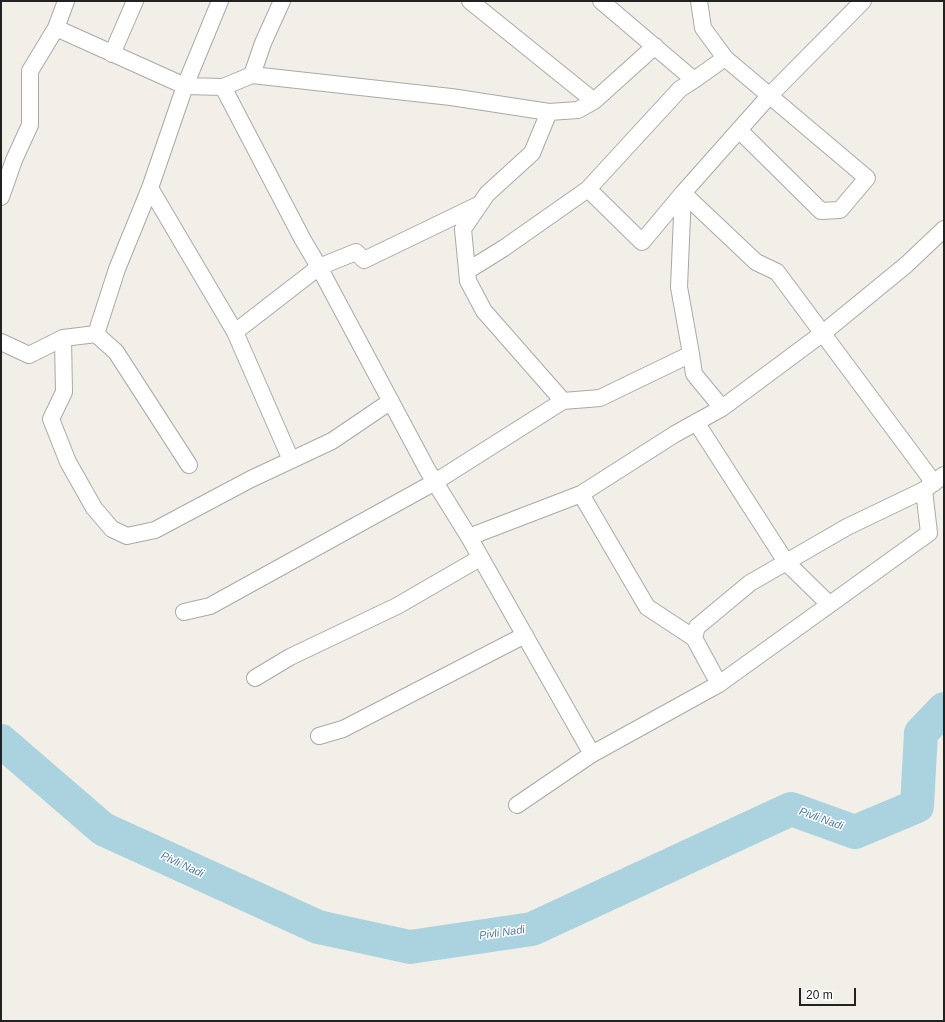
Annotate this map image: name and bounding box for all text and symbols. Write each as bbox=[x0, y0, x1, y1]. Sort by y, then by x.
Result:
water label: Pivli Nadi bbox=[797, 805, 845, 833]
water label: Pivli Nadi bbox=[158, 849, 206, 881]
water label: Pivli Nadi bbox=[478, 923, 526, 943]
scale bar bbox=[801, 980, 858, 1006]
text: 20 m bbox=[806, 988, 833, 1002]

